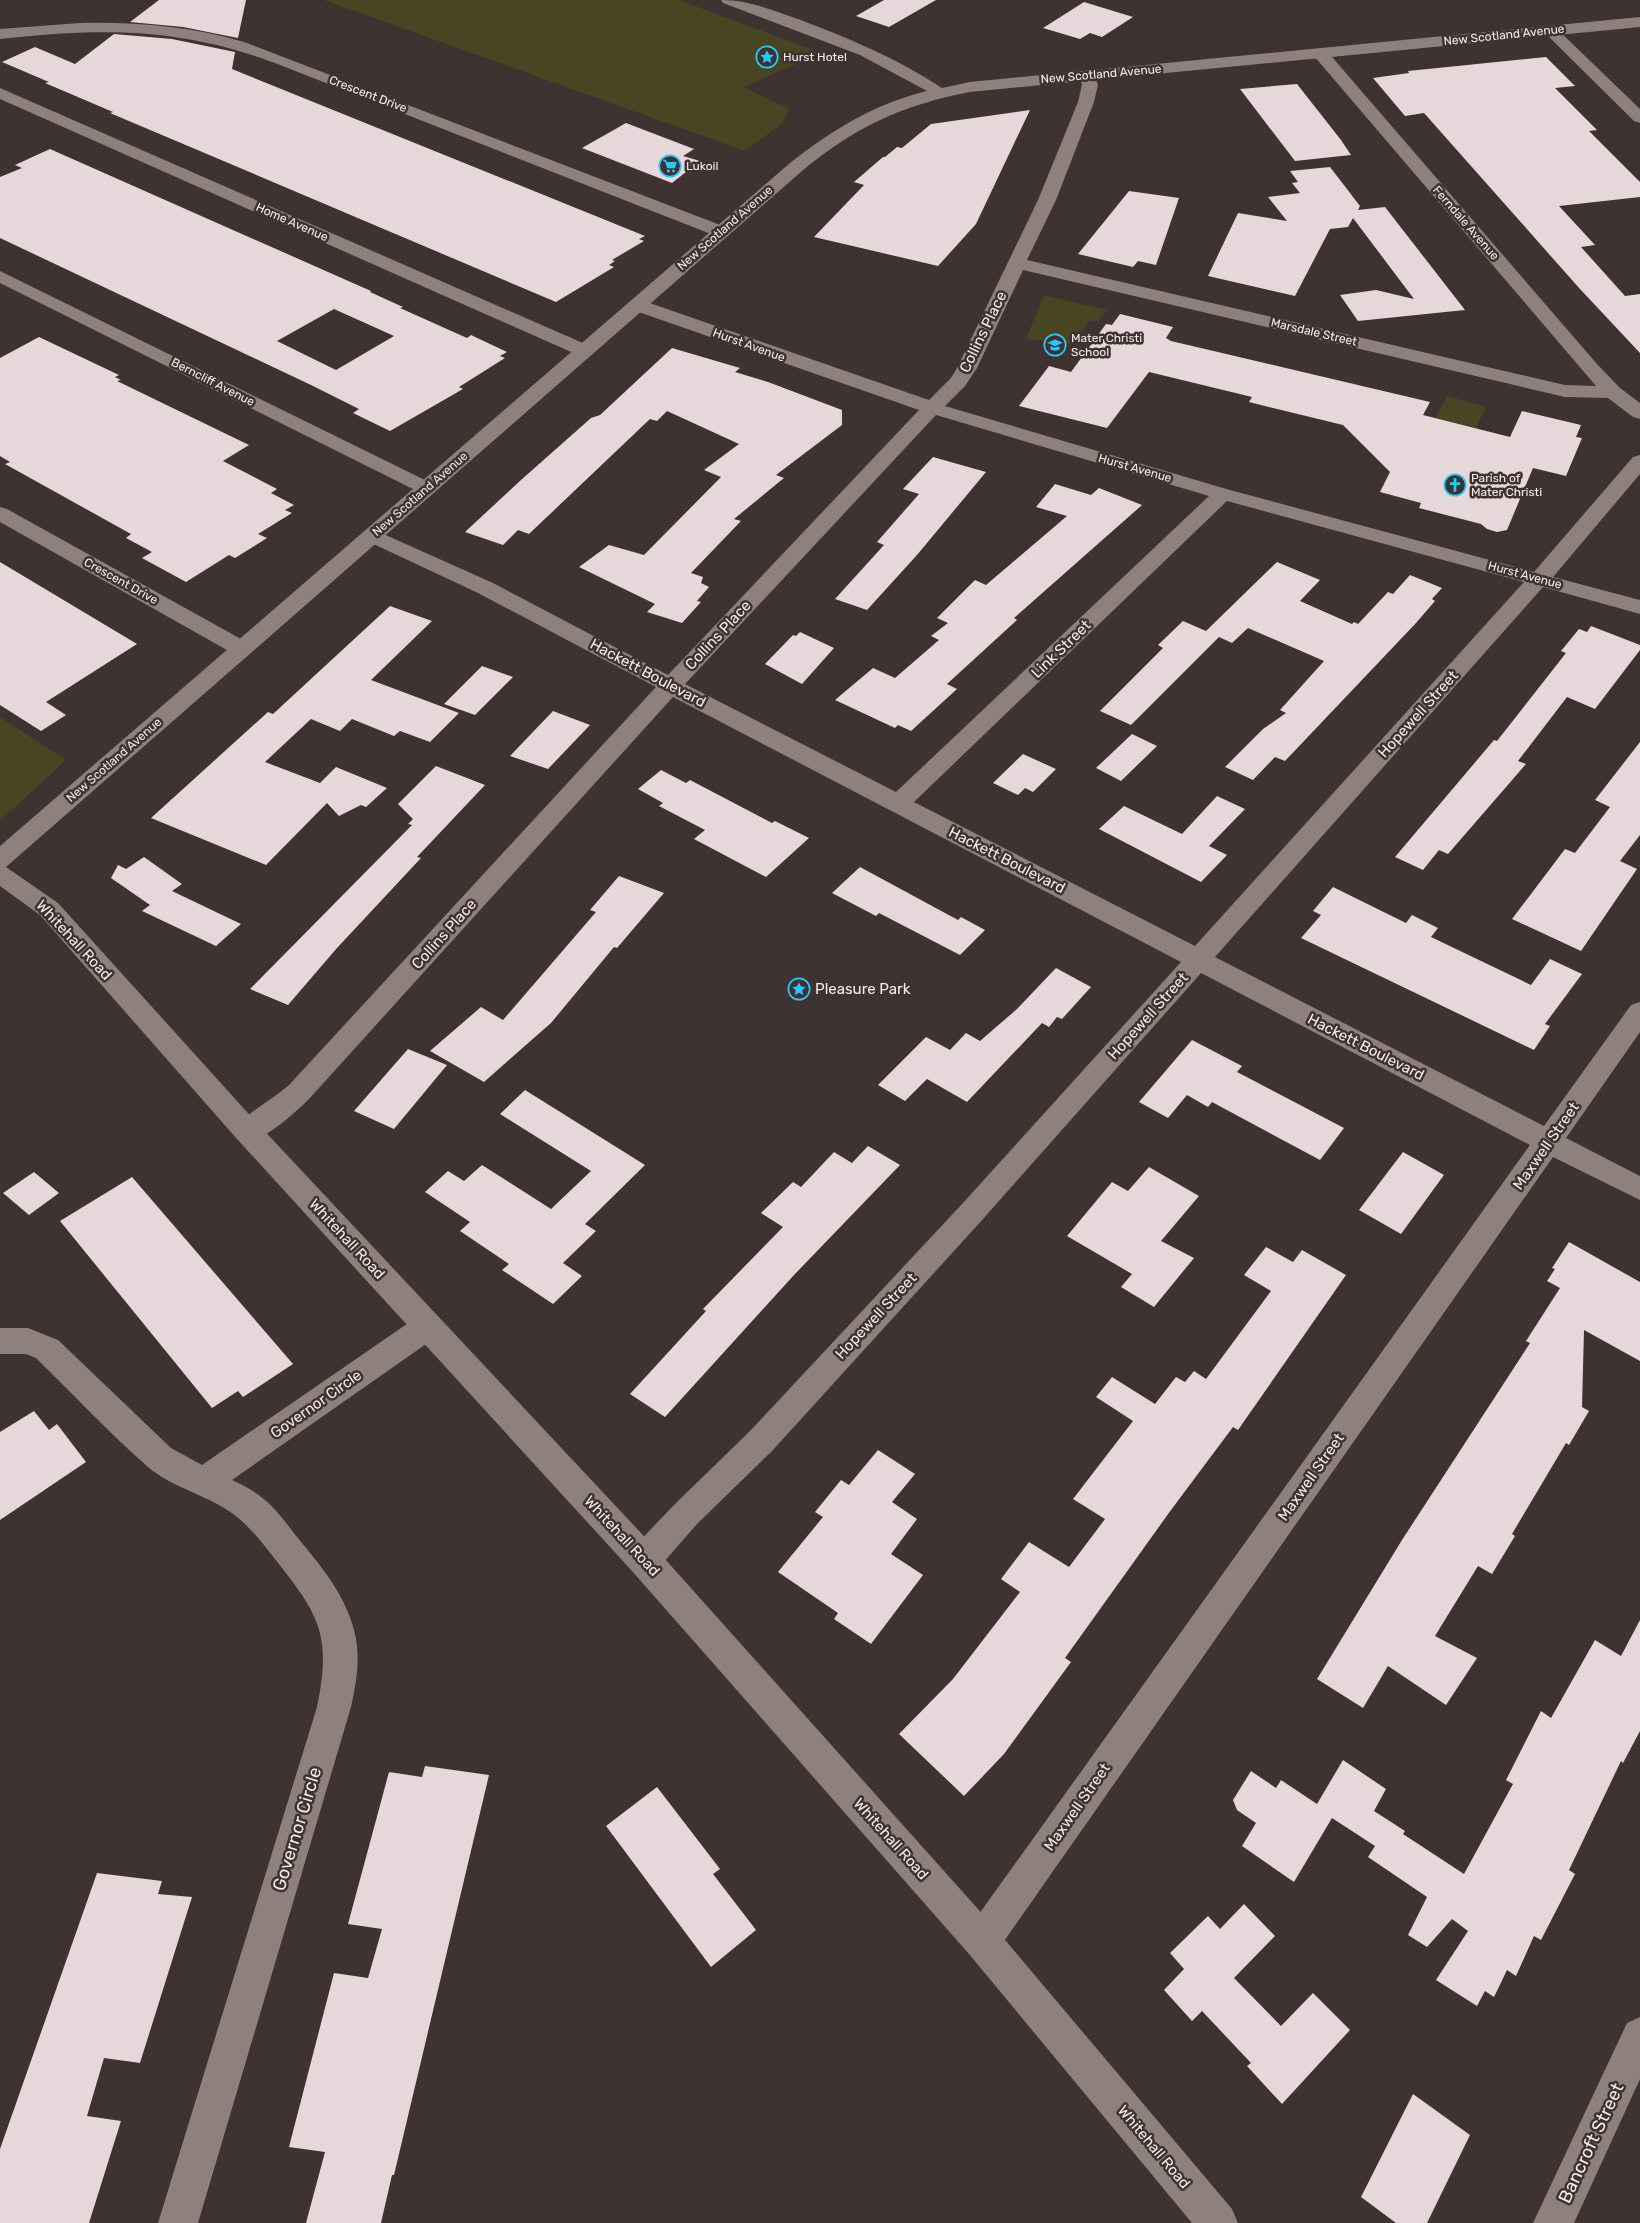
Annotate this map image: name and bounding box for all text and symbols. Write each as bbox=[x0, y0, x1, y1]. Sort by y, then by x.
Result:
street label: New Scotland Avenue bbox=[1443, 22, 1565, 48]
place icon: Hurst Hotel bbox=[755, 45, 779, 69]
place label: Hurst Hotel bbox=[783, 50, 847, 64]
street label: New Scotland Avenue bbox=[1040, 62, 1162, 86]
street label: Crescent Drive bbox=[327, 73, 409, 115]
supermarket icon: Lukoil bbox=[658, 154, 682, 178]
place label: Lukoil bbox=[686, 159, 718, 173]
street label: New Scotland Avenue bbox=[675, 183, 776, 273]
street label: Ferndale Avenue bbox=[1430, 183, 1502, 263]
street label: Home Avenue bbox=[254, 200, 330, 244]
street label: Collins Place bbox=[956, 288, 1010, 376]
street label: Marsdale Street bbox=[1270, 315, 1359, 349]
street label: Hurst Avenue bbox=[711, 325, 787, 365]
place label: Mater Christi School bbox=[1071, 331, 1142, 359]
school or university icon: Mater Christi School bbox=[1043, 333, 1067, 357]
street label: Berncliff Avenue bbox=[169, 355, 257, 409]
street label: New Scotland Avenue bbox=[370, 449, 471, 539]
street label: Hurst Avenue bbox=[1097, 451, 1174, 485]
place label: Parish of Mater Christi bbox=[1471, 471, 1542, 499]
church icon: Parish of Mater Christi bbox=[1443, 473, 1467, 497]
street label: Crescent Drive bbox=[82, 555, 161, 607]
street label: Hurst Avenue bbox=[1487, 558, 1564, 592]
street label: Collins Place bbox=[681, 597, 755, 673]
street label: Link Street bbox=[1027, 616, 1095, 682]
street label: Hackett Boulevard bbox=[587, 635, 709, 711]
street label: Hopewell Street bbox=[1374, 667, 1462, 761]
street label: New Scotland Avenue bbox=[64, 715, 165, 805]
street label: Hackett Boulevard bbox=[946, 823, 1068, 897]
street label: Collins Place bbox=[408, 895, 480, 973]
street label: Whitehall Road bbox=[32, 896, 116, 984]
street label: Hopewell Street bbox=[1104, 969, 1192, 1063]
place icon: Pleasure Park bbox=[787, 977, 811, 1001]
place label: Pleasure Park bbox=[815, 980, 911, 998]
street label: Hackett Boulevard bbox=[1305, 1010, 1427, 1084]
street label: Maxwell Street bbox=[1509, 1099, 1583, 1193]
street label: Whitehall Road bbox=[305, 1195, 389, 1283]
street label: Hopewell Street bbox=[832, 1269, 921, 1363]
street label: Governor Circle bbox=[267, 1366, 365, 1442]
street label: Maxwell Street bbox=[1274, 1430, 1348, 1524]
street label: Whitehall Road bbox=[580, 1492, 664, 1580]
street label: Maxwell Street bbox=[1040, 1760, 1114, 1854]
street label: Governor Circle bbox=[268, 1764, 326, 1894]
street label: Whitehall Road bbox=[850, 1795, 932, 1883]
street label: Bancroft Street bbox=[1554, 2079, 1628, 2207]
street label: Whitehall Road bbox=[1114, 2102, 1194, 2192]

